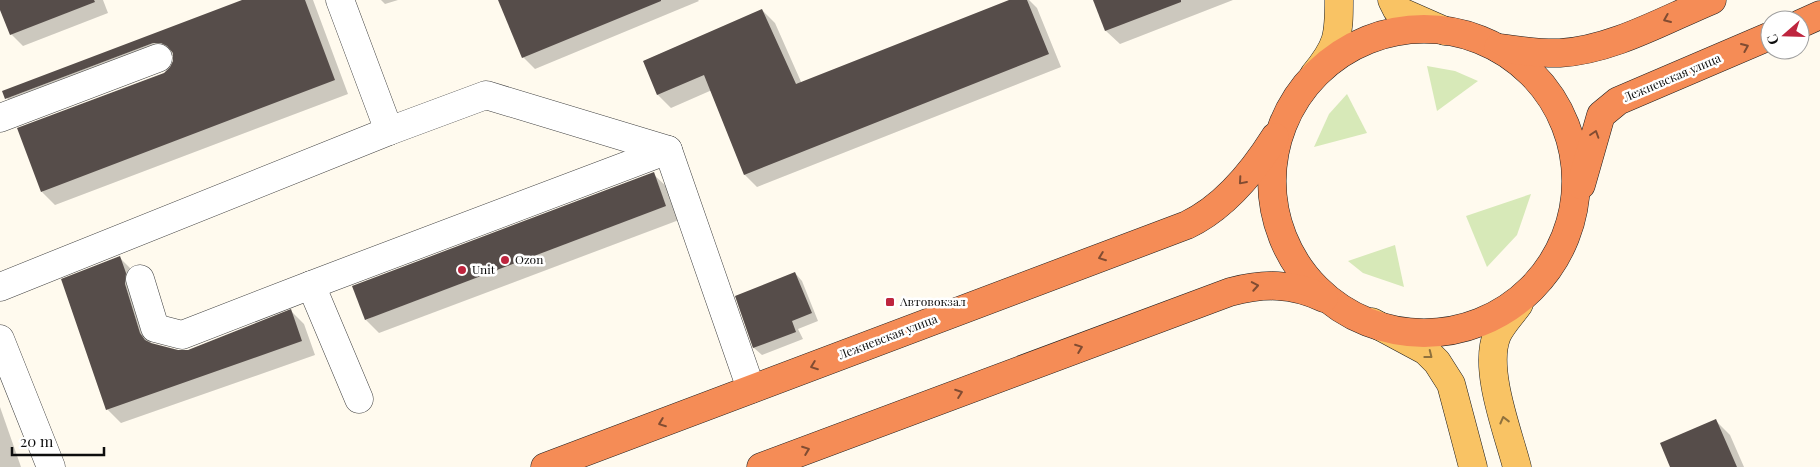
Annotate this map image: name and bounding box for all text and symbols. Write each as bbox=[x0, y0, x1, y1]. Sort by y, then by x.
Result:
north arrow bbox=[1760, 10, 1810, 60]
one-way arrow bbox=[1663, 13, 1672, 23]
text: С bbox=[1762, 32, 1783, 48]
one-way arrow bbox=[1740, 42, 1749, 53]
street label: Лежневская улица bbox=[1619, 49, 1723, 105]
one-way arrow bbox=[1590, 131, 1600, 139]
one-way arrow bbox=[1239, 175, 1248, 184]
place label: Ozon bbox=[515, 251, 543, 267]
one-way arrow bbox=[1098, 251, 1106, 261]
marker: Ozon bbox=[499, 254, 511, 266]
place label: Unit bbox=[472, 261, 496, 277]
marker: Unit bbox=[456, 264, 468, 276]
one-way arrow bbox=[1250, 282, 1259, 292]
place label: Автовокзал bbox=[899, 293, 966, 309]
marker: Автовокзал bbox=[884, 296, 896, 308]
street label: Лежневская улица bbox=[835, 310, 939, 363]
one-way arrow bbox=[1074, 344, 1082, 354]
one-way arrow bbox=[1423, 349, 1433, 358]
one-way arrow bbox=[810, 360, 819, 370]
one-way arrow bbox=[954, 389, 962, 399]
one-way arrow bbox=[1500, 416, 1510, 424]
one-way arrow bbox=[658, 417, 666, 427]
scale bar bbox=[12, 424, 105, 456]
text: 20 m bbox=[20, 431, 54, 451]
one-way arrow bbox=[802, 446, 810, 456]

